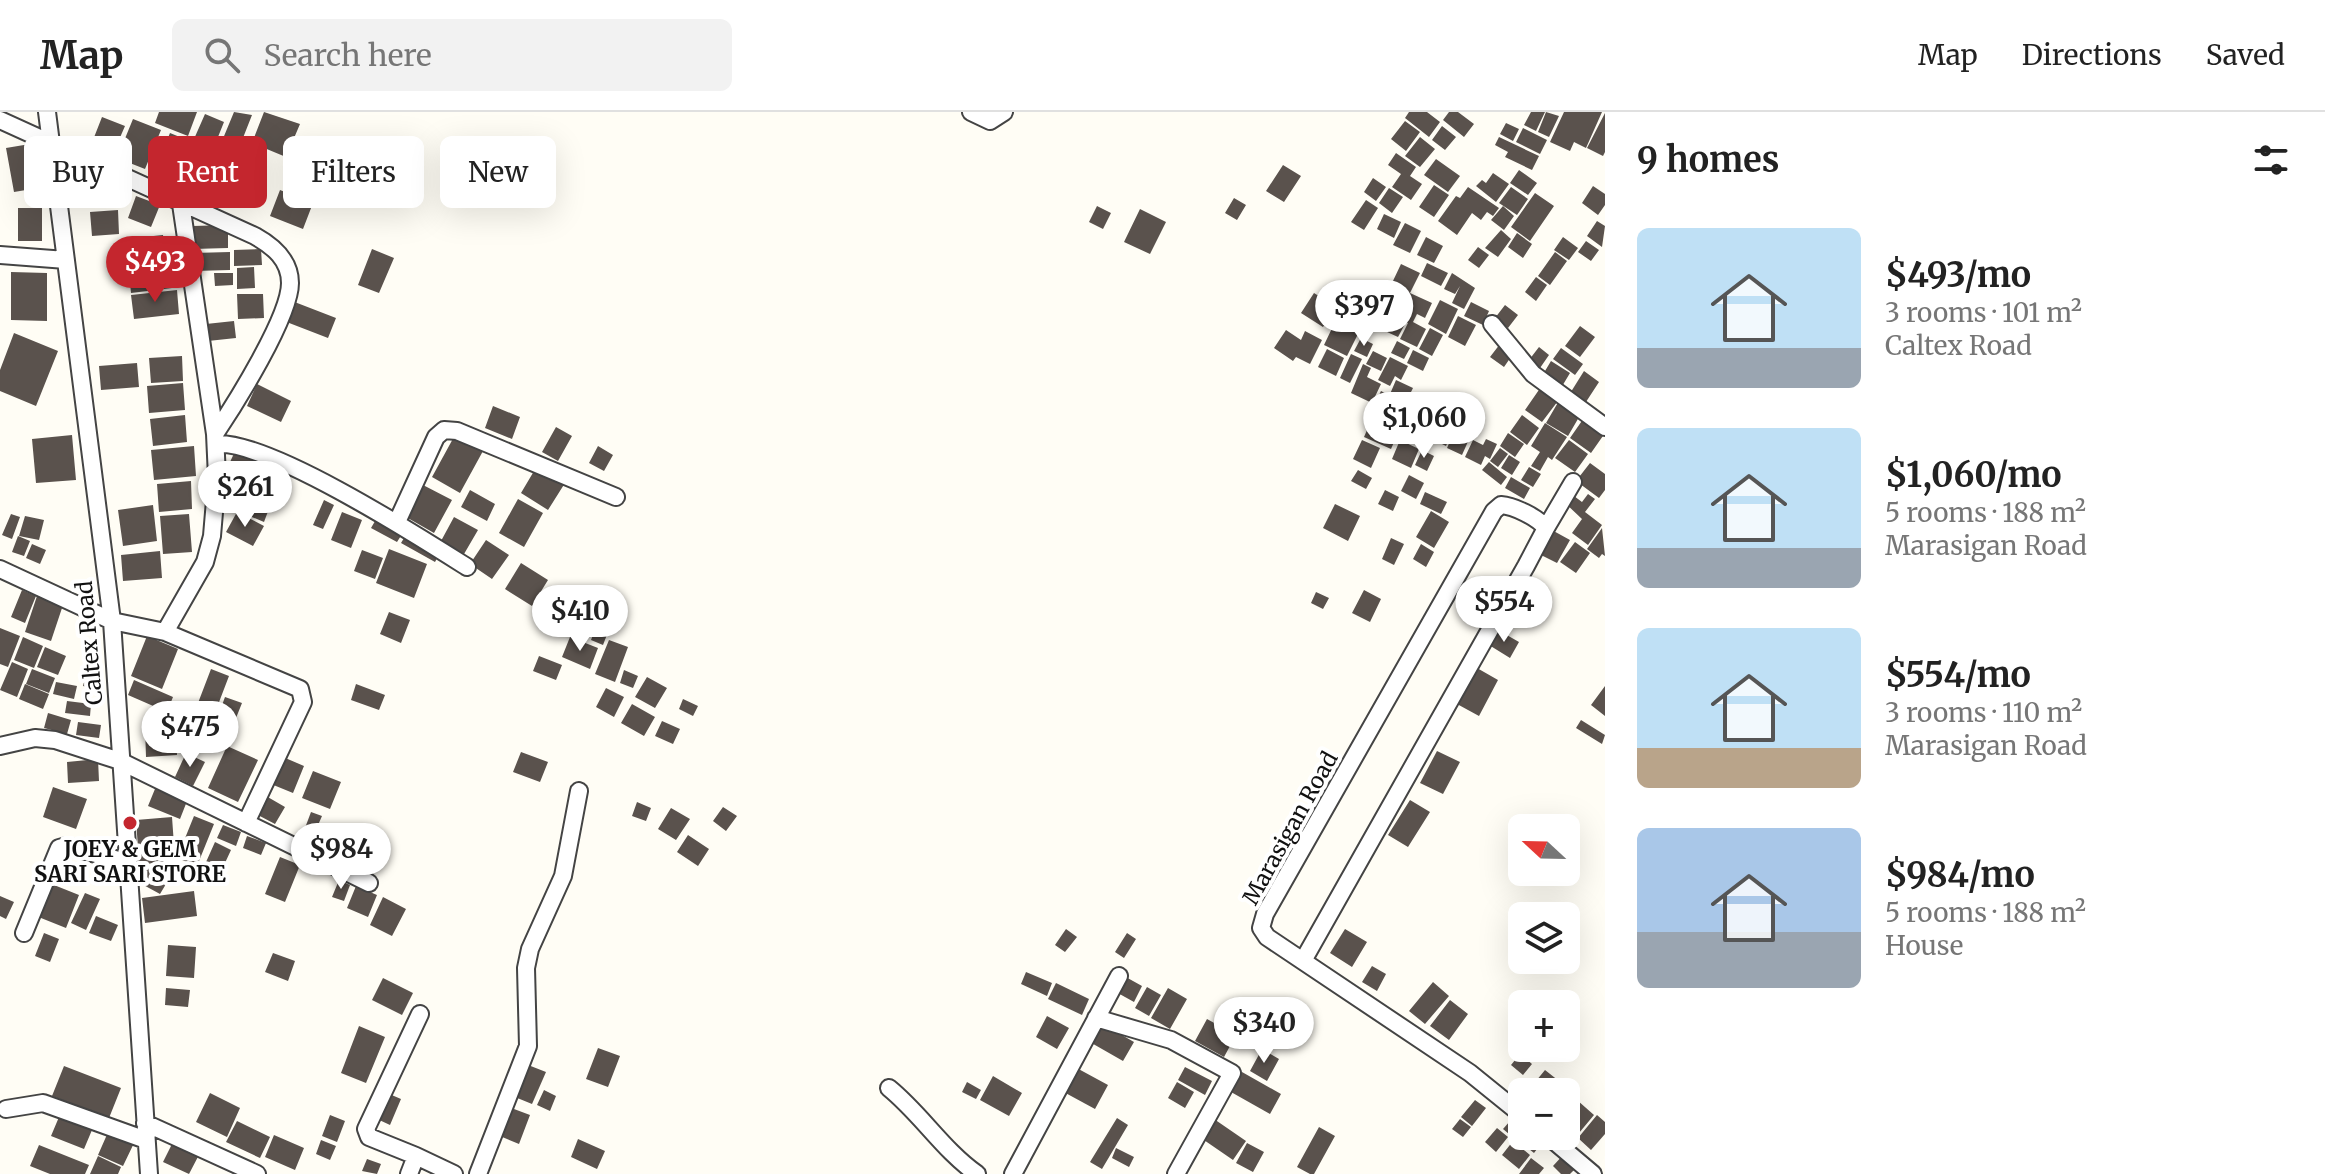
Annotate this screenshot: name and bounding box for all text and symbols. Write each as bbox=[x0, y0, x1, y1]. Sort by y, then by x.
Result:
search box bbox=[172, 19, 732, 91]
text: Map bbox=[40, 32, 124, 79]
icon: search bbox=[200, 33, 244, 77]
text: Search here bbox=[264, 36, 432, 74]
text: Map bbox=[1918, 37, 1978, 73]
text: Directions bbox=[2022, 37, 2162, 73]
text: Saved bbox=[2206, 37, 2285, 73]
chip: Buy bbox=[24, 136, 132, 208]
chip: Rent bbox=[148, 136, 267, 208]
chip: Filters bbox=[283, 136, 424, 208]
chip: New bbox=[440, 136, 556, 208]
icon: filters bbox=[2249, 138, 2293, 182]
text: 9 homes bbox=[1637, 139, 1779, 181]
pin: $493 bbox=[108, 236, 202, 304]
text: $493 bbox=[124, 245, 186, 278]
text: $493/mo bbox=[1885, 254, 2031, 296]
icon: home bbox=[1701, 260, 1797, 356]
pin: $397 bbox=[1317, 280, 1411, 348]
text: $397 bbox=[1333, 289, 1395, 322]
text: 3 rooms · 101 m² bbox=[1885, 296, 2082, 329]
text: Caltex Road bbox=[1885, 329, 2032, 362]
pin: $1,060 bbox=[1359, 392, 1489, 460]
text: $1,060 bbox=[1381, 401, 1467, 434]
text: $1,060/mo bbox=[1885, 454, 2062, 496]
icon: home bbox=[1701, 460, 1797, 556]
pin: $261 bbox=[198, 461, 292, 529]
text: $261 bbox=[216, 470, 274, 503]
text: 5 rooms · 188 m² bbox=[1885, 496, 2086, 529]
text: Marasigan Road bbox=[1885, 529, 2087, 562]
pin: $554 bbox=[1457, 576, 1551, 644]
street label: Caltex Road bbox=[70, 580, 108, 706]
pin: $410 bbox=[533, 585, 627, 653]
text: $554 bbox=[1473, 585, 1535, 618]
text: $410 bbox=[550, 594, 610, 627]
text: $554/mo bbox=[1885, 654, 2031, 696]
icon: home bbox=[1701, 660, 1797, 756]
text: 3 rooms · 110 m² bbox=[1885, 696, 2082, 729]
pin: $475 bbox=[143, 701, 237, 769]
text: $475 bbox=[160, 710, 220, 743]
text: Marasigan Road bbox=[1885, 729, 2087, 762]
street label: Marasigan Road bbox=[1236, 747, 1344, 909]
marker: JOEY & GEM SARI SARI STORE bbox=[121, 814, 139, 832]
north arrow bbox=[1508, 814, 1580, 886]
map controls bbox=[1508, 814, 1580, 1150]
pin: $984 bbox=[294, 823, 388, 891]
text: $984 bbox=[309, 832, 373, 865]
place label: JOEY & GEM SARI SARI STORE bbox=[34, 835, 227, 888]
text: $984/mo bbox=[1885, 854, 2035, 896]
icon: home bbox=[1701, 860, 1797, 956]
text: 5 rooms · 188 m² bbox=[1885, 896, 2086, 929]
button: layers bbox=[1508, 902, 1580, 974]
text: House bbox=[1885, 929, 1963, 962]
button: + bbox=[1508, 990, 1580, 1062]
pin: $340 bbox=[1217, 997, 1311, 1065]
text: $340 bbox=[1232, 1006, 1296, 1039]
button: − bbox=[1508, 1078, 1580, 1150]

